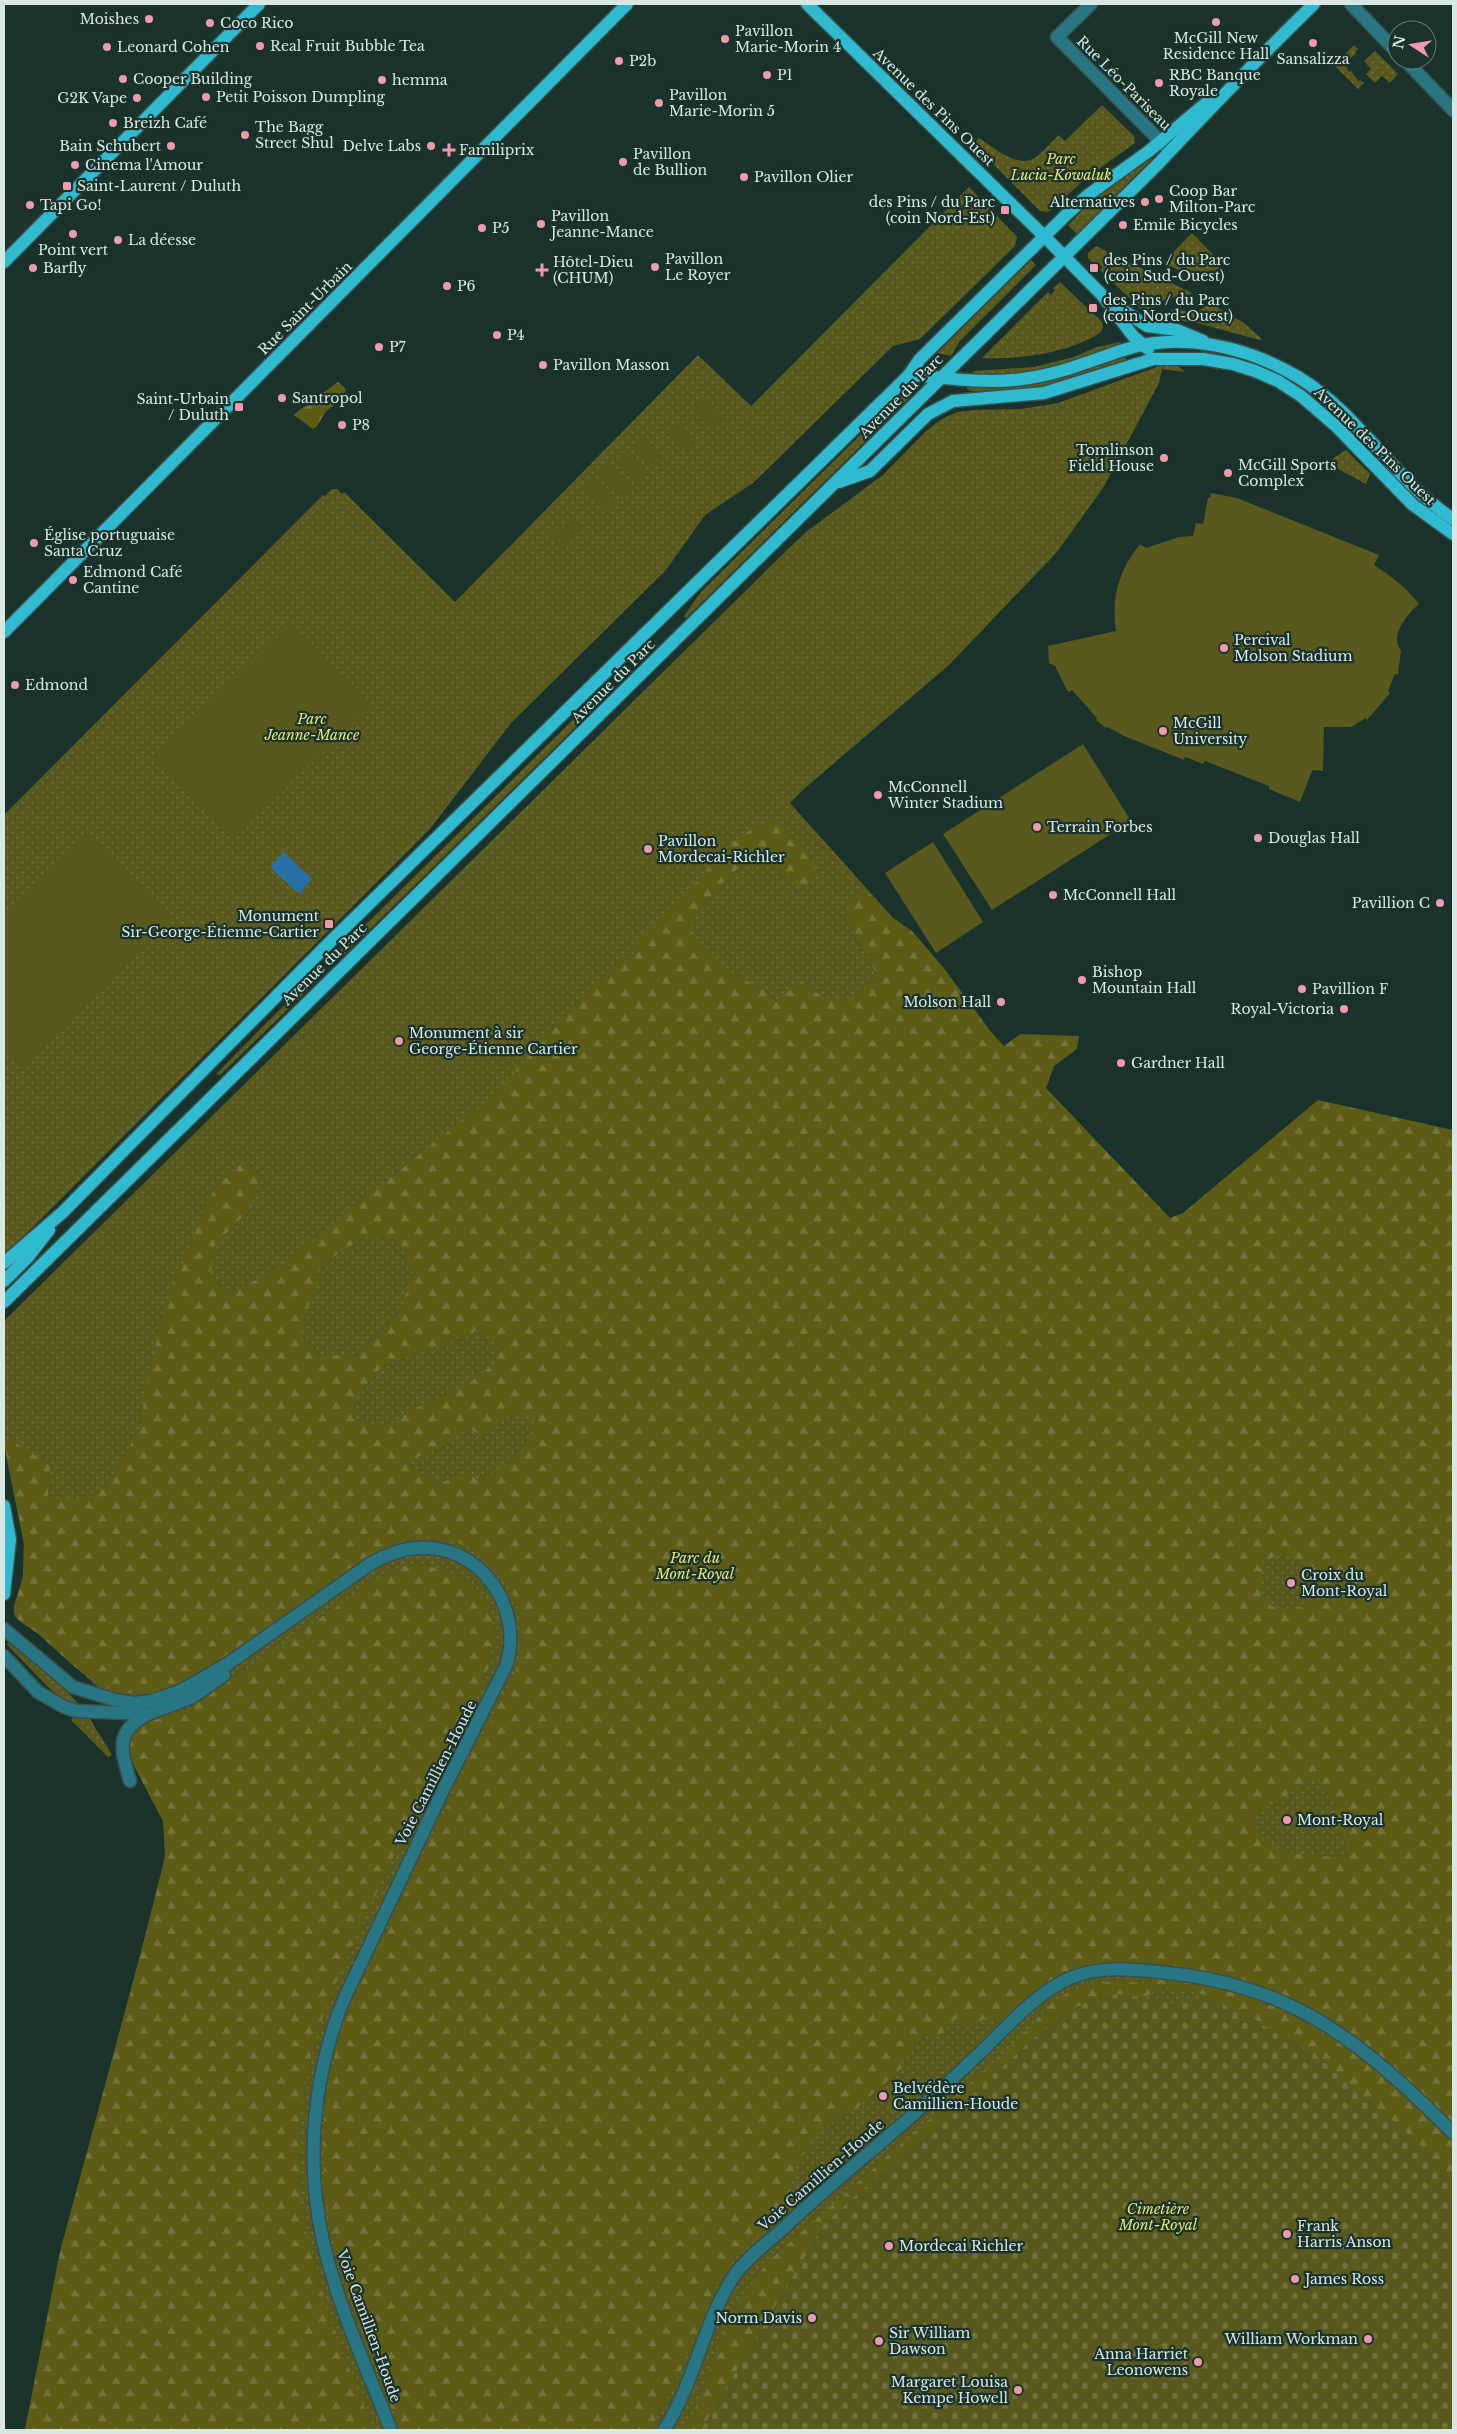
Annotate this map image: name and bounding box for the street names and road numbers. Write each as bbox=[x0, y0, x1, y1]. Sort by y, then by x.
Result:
street label: Rue Léo-Pariseau bbox=[1073, 32, 1175, 134]
street label: Avenue des Pins Ouest bbox=[869, 44, 999, 170]
street label: Rue Saint-Urbain bbox=[254, 257, 356, 359]
street label: Avenue du Parc bbox=[855, 350, 947, 442]
street label: Avenue des Pins Ouest bbox=[1310, 383, 1440, 509]
street label: Avenue du Parc bbox=[567, 635, 659, 727]
street label: Avenue du Parc bbox=[277, 918, 371, 1010]
street label: Voie Camillien-Houde bbox=[391, 1697, 481, 1850]
street label: Voie Camillien-Houde bbox=[754, 2115, 888, 2235]
street label: Voie Camillien-Houde bbox=[333, 2246, 405, 2405]

